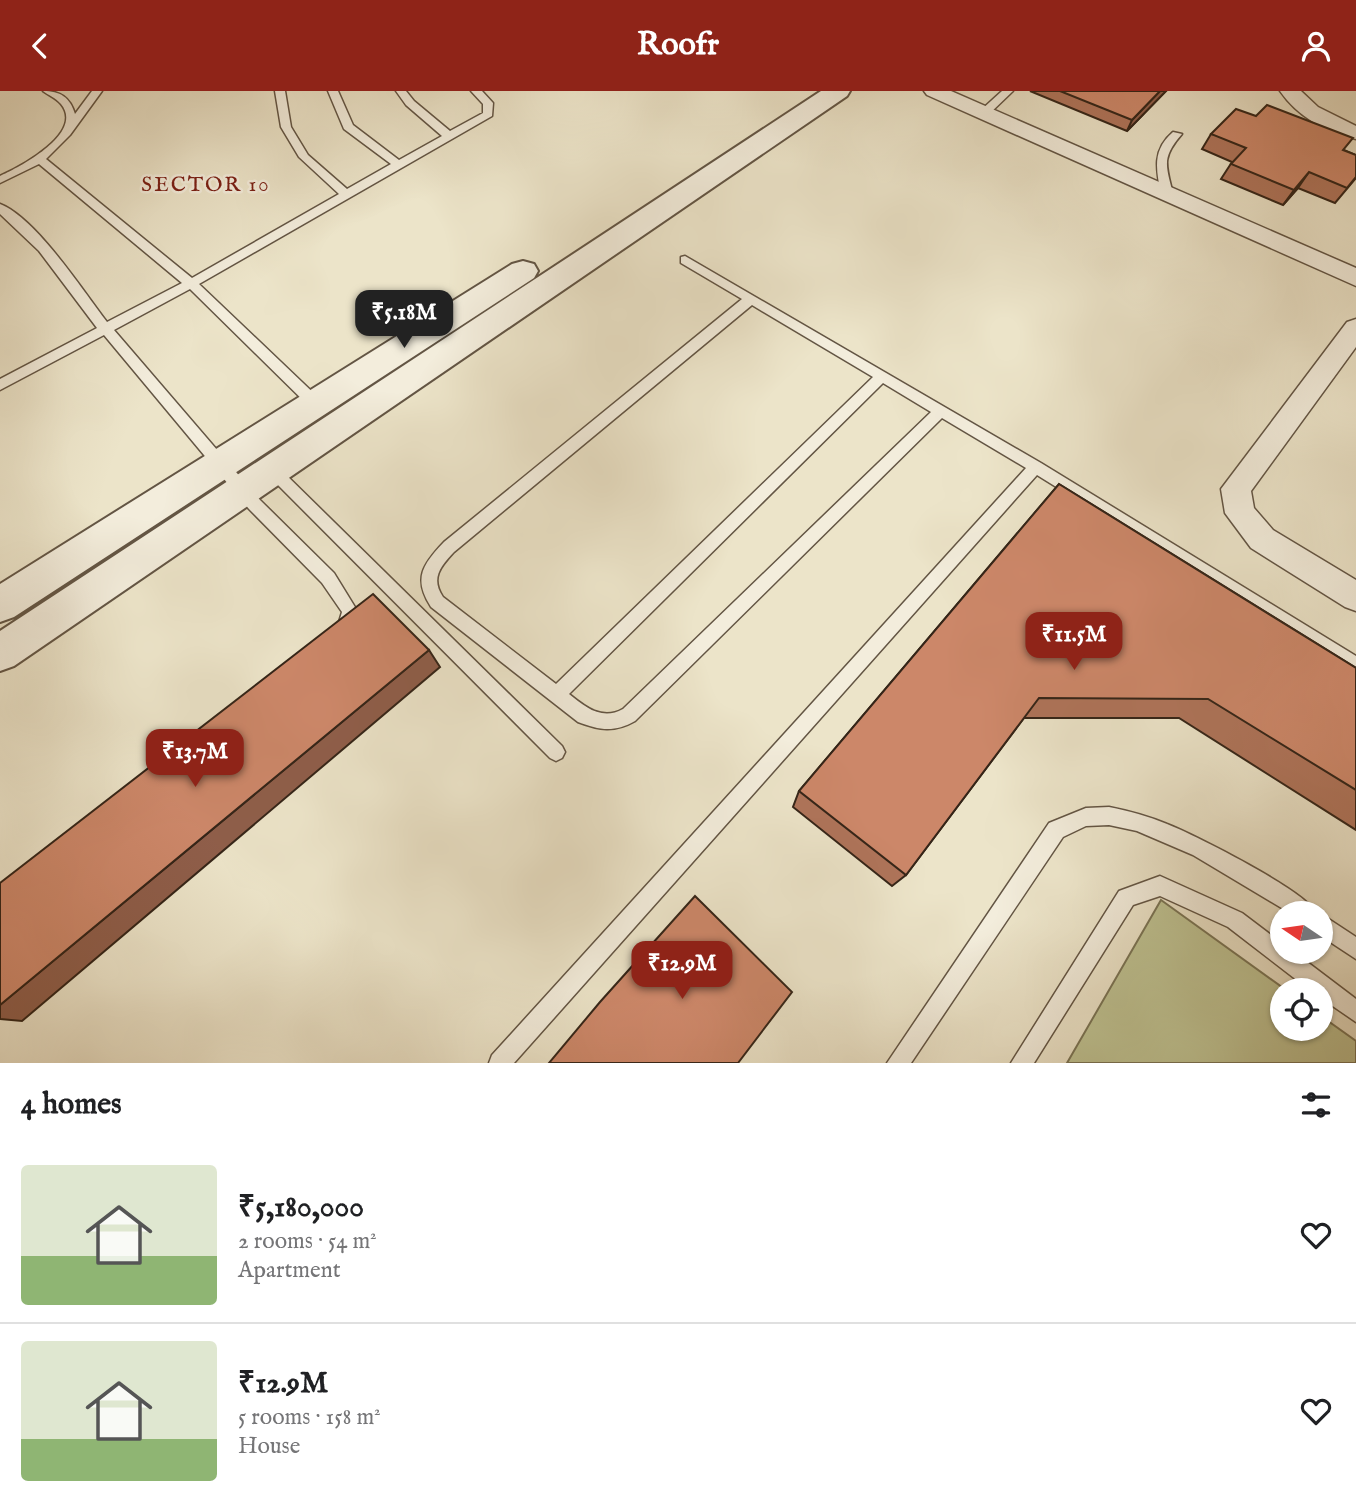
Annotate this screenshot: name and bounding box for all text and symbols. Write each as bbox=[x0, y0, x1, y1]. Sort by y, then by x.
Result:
text: Roofr bbox=[637, 25, 719, 66]
icon: back bbox=[21, 27, 59, 65]
icon: person bbox=[1297, 27, 1335, 65]
district label: SECTOR 10 bbox=[141, 172, 271, 199]
pin: ₹5.18M bbox=[347, 291, 461, 350]
text: ₹5.18M bbox=[371, 298, 437, 327]
pin: ₹11.5M bbox=[1017, 613, 1131, 672]
text: ₹11.5M bbox=[1041, 620, 1107, 649]
pin: ₹13.7M bbox=[138, 729, 252, 789]
text: ₹13.7M bbox=[162, 737, 228, 766]
north arrow bbox=[1270, 901, 1334, 964]
map controls bbox=[1270, 901, 1333, 1041]
pin: ₹12.9M bbox=[625, 941, 739, 1001]
text: ₹12.9M bbox=[647, 949, 717, 978]
button: locate bbox=[1270, 978, 1333, 1041]
text: 4 homes bbox=[21, 1086, 122, 1124]
icon: filters bbox=[1297, 1086, 1335, 1124]
text: ₹5,180,000 bbox=[238, 1189, 364, 1227]
icon: home bbox=[77, 1193, 161, 1277]
icon: heart bbox=[1297, 1216, 1335, 1254]
text: 2 rooms · 54 m² bbox=[238, 1227, 377, 1256]
text: Apartment bbox=[238, 1256, 341, 1285]
text: ₹12.9M bbox=[238, 1365, 328, 1403]
icon: home bbox=[77, 1369, 161, 1453]
icon: heart bbox=[1297, 1392, 1335, 1430]
text: 5 rooms · 158 m² bbox=[238, 1403, 381, 1432]
text: House bbox=[238, 1432, 300, 1461]

